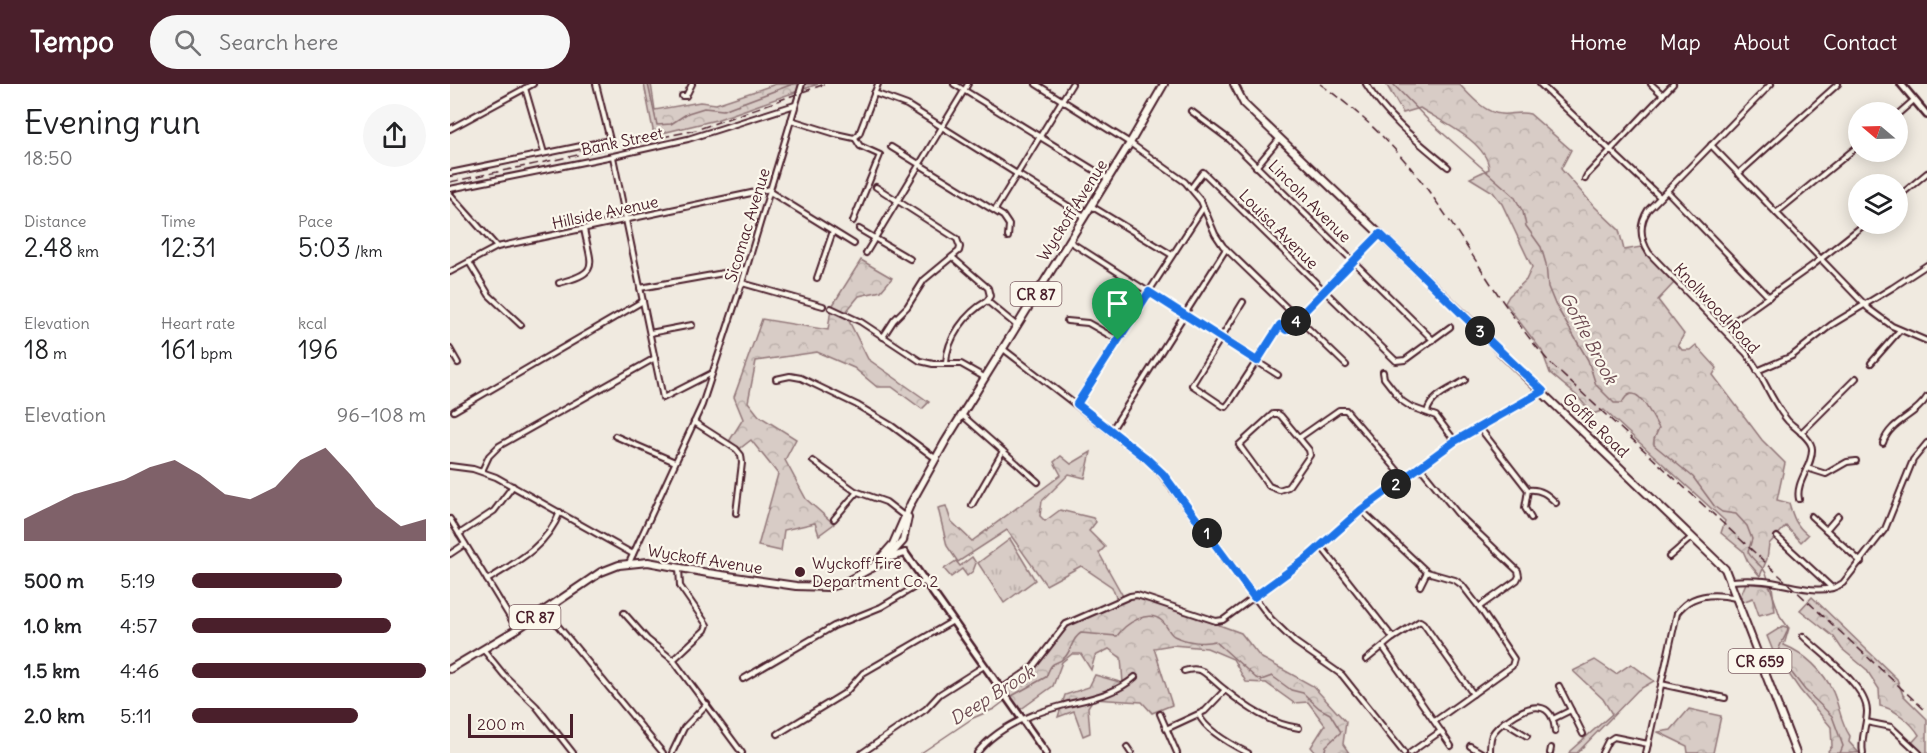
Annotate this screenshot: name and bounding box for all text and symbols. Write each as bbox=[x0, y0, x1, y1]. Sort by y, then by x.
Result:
search box bbox=[150, 15, 570, 69]
text: Tempo bbox=[30, 24, 114, 60]
icon: search bbox=[171, 26, 204, 59]
text: Search here bbox=[219, 28, 338, 56]
text: Home bbox=[1570, 29, 1627, 56]
text: Map bbox=[1660, 29, 1701, 56]
text: About bbox=[1734, 29, 1790, 56]
text: Contact bbox=[1823, 29, 1897, 56]
text: Evening run bbox=[24, 101, 200, 143]
north arrow bbox=[1848, 102, 1908, 162]
map controls bbox=[1848, 102, 1908, 234]
button: share bbox=[363, 104, 426, 167]
street label: Bank Street bbox=[579, 122, 666, 159]
text: 18:50 bbox=[24, 145, 73, 170]
street label: Wyckoff Avenue bbox=[1033, 155, 1111, 265]
street label: Lincoln Avenue bbox=[1264, 155, 1356, 247]
street label: Sicomac Avenue bbox=[720, 166, 774, 284]
button: layers bbox=[1848, 174, 1908, 234]
street label: Louisa Avenue bbox=[1235, 185, 1323, 273]
street label: Hillside Avenue bbox=[550, 191, 660, 233]
text: Distance bbox=[24, 211, 86, 231]
text: Time bbox=[161, 211, 196, 231]
text: Pace bbox=[298, 211, 333, 231]
text: 2.48 bbox=[24, 231, 73, 264]
text: 12:31 bbox=[161, 231, 216, 264]
text: 5:03 bbox=[298, 231, 351, 264]
text: km bbox=[73, 241, 99, 261]
text: /km bbox=[351, 241, 383, 261]
street label: Knollwood Road bbox=[1670, 259, 1764, 357]
pin bbox=[1092, 278, 1143, 340]
road number: CR 87 bbox=[1010, 282, 1062, 306]
icon: arrive bbox=[1101, 287, 1134, 320]
water label: Goffle Brook bbox=[1555, 288, 1624, 390]
pin: 4 bbox=[1281, 306, 1311, 336]
text: 4 bbox=[1291, 311, 1301, 331]
text: Elevation bbox=[24, 313, 90, 333]
text: Heart rate bbox=[161, 313, 235, 333]
text: kcal bbox=[298, 313, 327, 333]
pin: 3 bbox=[1465, 316, 1495, 346]
text: 3 bbox=[1475, 321, 1485, 341]
text: 18 bbox=[24, 333, 49, 366]
text: 161 bbox=[161, 333, 197, 366]
text: 196 bbox=[298, 333, 338, 366]
text: m bbox=[49, 343, 67, 363]
text: bpm bbox=[197, 343, 232, 363]
street label: Goffle Road bbox=[1559, 388, 1633, 462]
text: Elevation bbox=[24, 402, 106, 427]
text: 96–108 m bbox=[337, 402, 426, 427]
pin: 2 bbox=[1381, 469, 1411, 499]
text: 2 bbox=[1392, 474, 1400, 494]
pin: 1 bbox=[1192, 518, 1222, 548]
text: 1 bbox=[1204, 523, 1210, 543]
street label: Wyckoff Avenue bbox=[646, 540, 764, 578]
place label: Wyckoff Fire Department Co. 2 bbox=[812, 553, 939, 591]
marker: Wyckoff Fire Department Co. 2 bbox=[793, 565, 807, 579]
text: 500 m bbox=[24, 568, 84, 593]
text: 5:19 bbox=[120, 568, 155, 593]
road number: CR 87 bbox=[510, 605, 560, 629]
text: 1.0 km bbox=[24, 613, 82, 638]
text: 4:57 bbox=[120, 613, 157, 638]
road number: CR 659 bbox=[1728, 649, 1792, 673]
text: 1.5 km bbox=[24, 658, 80, 683]
text: 4:46 bbox=[120, 658, 159, 683]
water label: Deep Brook bbox=[946, 659, 1040, 730]
text: 2.0 km bbox=[24, 703, 85, 728]
text: 5:11 bbox=[120, 703, 152, 728]
scale bar bbox=[468, 711, 573, 738]
text: 200 m bbox=[477, 714, 525, 734]

